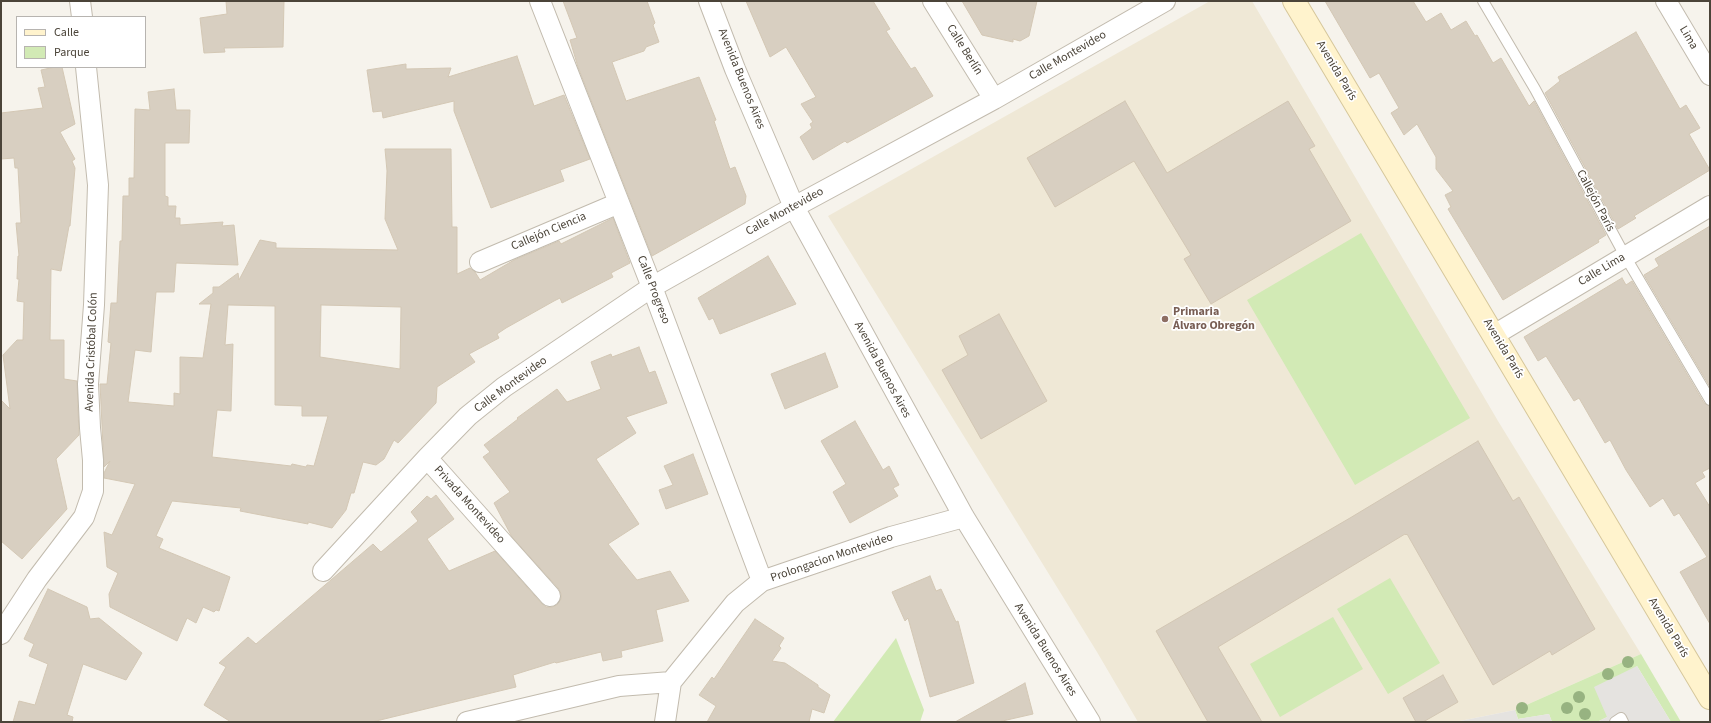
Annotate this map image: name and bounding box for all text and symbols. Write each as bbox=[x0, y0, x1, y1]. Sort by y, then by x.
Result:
legend bbox=[16, 16, 146, 68]
street label: Calle Berlín bbox=[943, 22, 985, 78]
text: Calle bbox=[54, 24, 79, 41]
street label: Lima bbox=[1676, 24, 1700, 52]
street label: Avenida Buenos Aires bbox=[714, 27, 768, 131]
street label: Calle Montevideo bbox=[1027, 28, 1109, 84]
street label: Avenida París bbox=[1313, 39, 1359, 103]
text: Parque bbox=[54, 44, 90, 61]
street label: Callejón París bbox=[1573, 168, 1617, 234]
street label: Calle Montevideo bbox=[744, 185, 826, 239]
street label: Callejón Ciencia bbox=[509, 210, 589, 254]
street label: Calle Lima bbox=[1576, 250, 1628, 290]
street label: Calle Progreso bbox=[633, 254, 673, 326]
street label: Avenida Cristóbal Colón bbox=[83, 292, 101, 412]
place label: Primaria Álvaro Obregón bbox=[1173, 305, 1255, 333]
marker: Primaria Álvaro Obregón bbox=[1160, 314, 1170, 324]
street label: Avenida París bbox=[1480, 317, 1526, 381]
street label: Avenida Buenos Aires bbox=[851, 319, 913, 421]
street label: Calle Montevideo bbox=[472, 354, 550, 416]
street label: Privada Montevideo bbox=[430, 463, 508, 547]
street label: Prolongacion Montevideo bbox=[769, 530, 895, 586]
street label: Avenida París bbox=[1645, 596, 1691, 660]
street label: Avenida Buenos Aires bbox=[1011, 601, 1079, 699]

